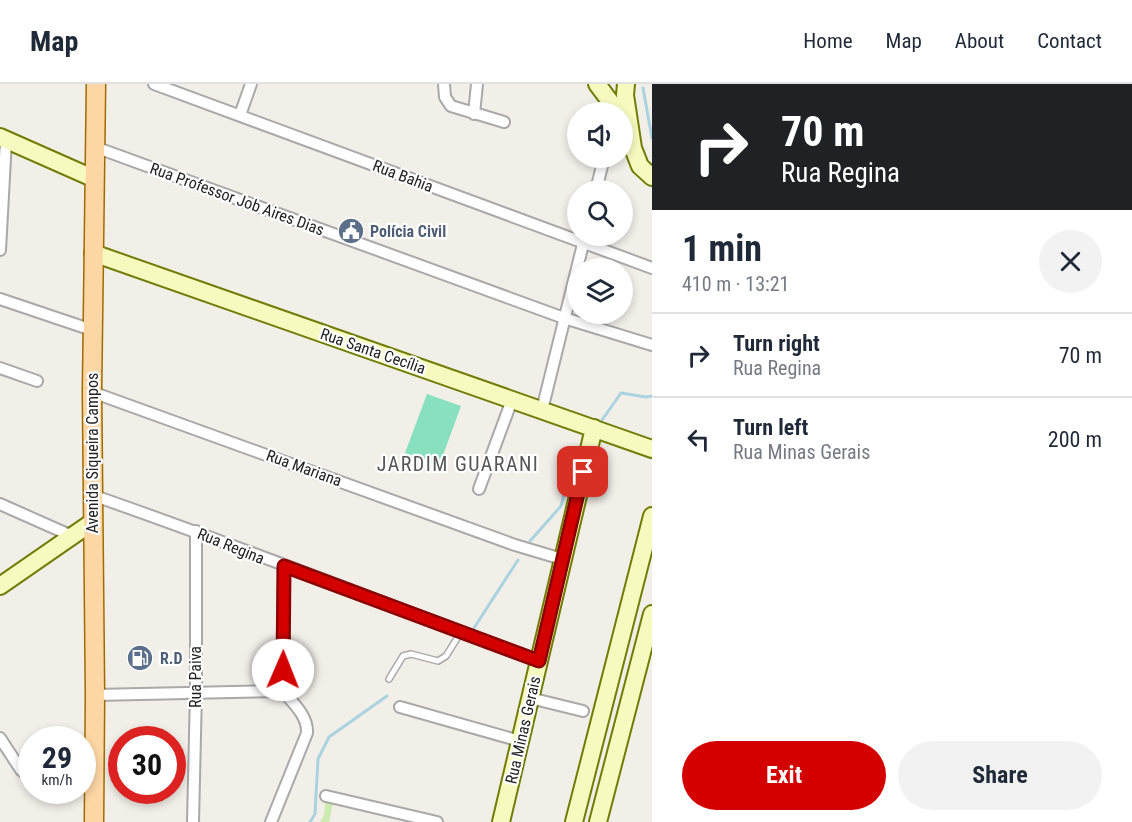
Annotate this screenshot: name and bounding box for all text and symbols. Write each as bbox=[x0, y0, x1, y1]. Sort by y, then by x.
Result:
text: Map bbox=[30, 25, 78, 58]
text: Home bbox=[803, 29, 853, 53]
text: Map bbox=[886, 29, 922, 53]
text: About bbox=[955, 29, 1004, 53]
text: Contact bbox=[1037, 29, 1102, 53]
map controls bbox=[567, 102, 633, 324]
button: sound bbox=[567, 102, 633, 168]
text: 70 m bbox=[781, 107, 864, 156]
icon: right bbox=[682, 108, 760, 186]
street label: Rua Bahia bbox=[370, 156, 436, 196]
text: Rua Regina bbox=[781, 157, 900, 189]
street label: Rua Professor Job Aires Dias bbox=[147, 159, 327, 239]
button: search bbox=[567, 180, 633, 246]
public building icon: Polícia Civil bbox=[336, 216, 366, 246]
place label: Polícia Civil bbox=[370, 222, 446, 241]
text: 1 min bbox=[682, 228, 762, 270]
button: close bbox=[1039, 230, 1102, 293]
button: layers bbox=[567, 258, 633, 324]
text: 410 m · 13:21 bbox=[682, 272, 789, 296]
street label: Rua Santa Cecília bbox=[318, 324, 428, 378]
text: Turn right bbox=[733, 331, 820, 356]
icon: right bbox=[682, 339, 715, 372]
text: 70 m bbox=[1059, 343, 1102, 368]
text: Rua Regina bbox=[733, 356, 821, 380]
street label: Avenida Siqueira Campos bbox=[83, 373, 102, 533]
text: Turn left bbox=[733, 415, 808, 440]
icon: left bbox=[682, 423, 715, 456]
text: 200 m bbox=[1048, 427, 1102, 452]
text: Rua Minas Gerais bbox=[733, 440, 870, 464]
street label: Rua Mariana bbox=[264, 446, 344, 490]
pin bbox=[557, 446, 608, 497]
district label: JARDIM GUARANI bbox=[377, 452, 539, 476]
icon: arrive bbox=[566, 455, 599, 488]
street label: Rua Regina bbox=[195, 524, 267, 568]
position arrow bbox=[251, 638, 315, 702]
fuel station icon: R.D bbox=[125, 643, 155, 673]
street label: Rua Paiva bbox=[186, 646, 205, 708]
place label: R.D bbox=[160, 649, 183, 668]
street label: Rua Minas Gerais bbox=[501, 674, 545, 786]
speed limit sign: 30 bbox=[108, 726, 186, 804]
text: 29 bbox=[42, 740, 72, 775]
button: Exit bbox=[682, 741, 886, 810]
button: Share bbox=[898, 741, 1102, 810]
text: km/h bbox=[42, 771, 72, 789]

